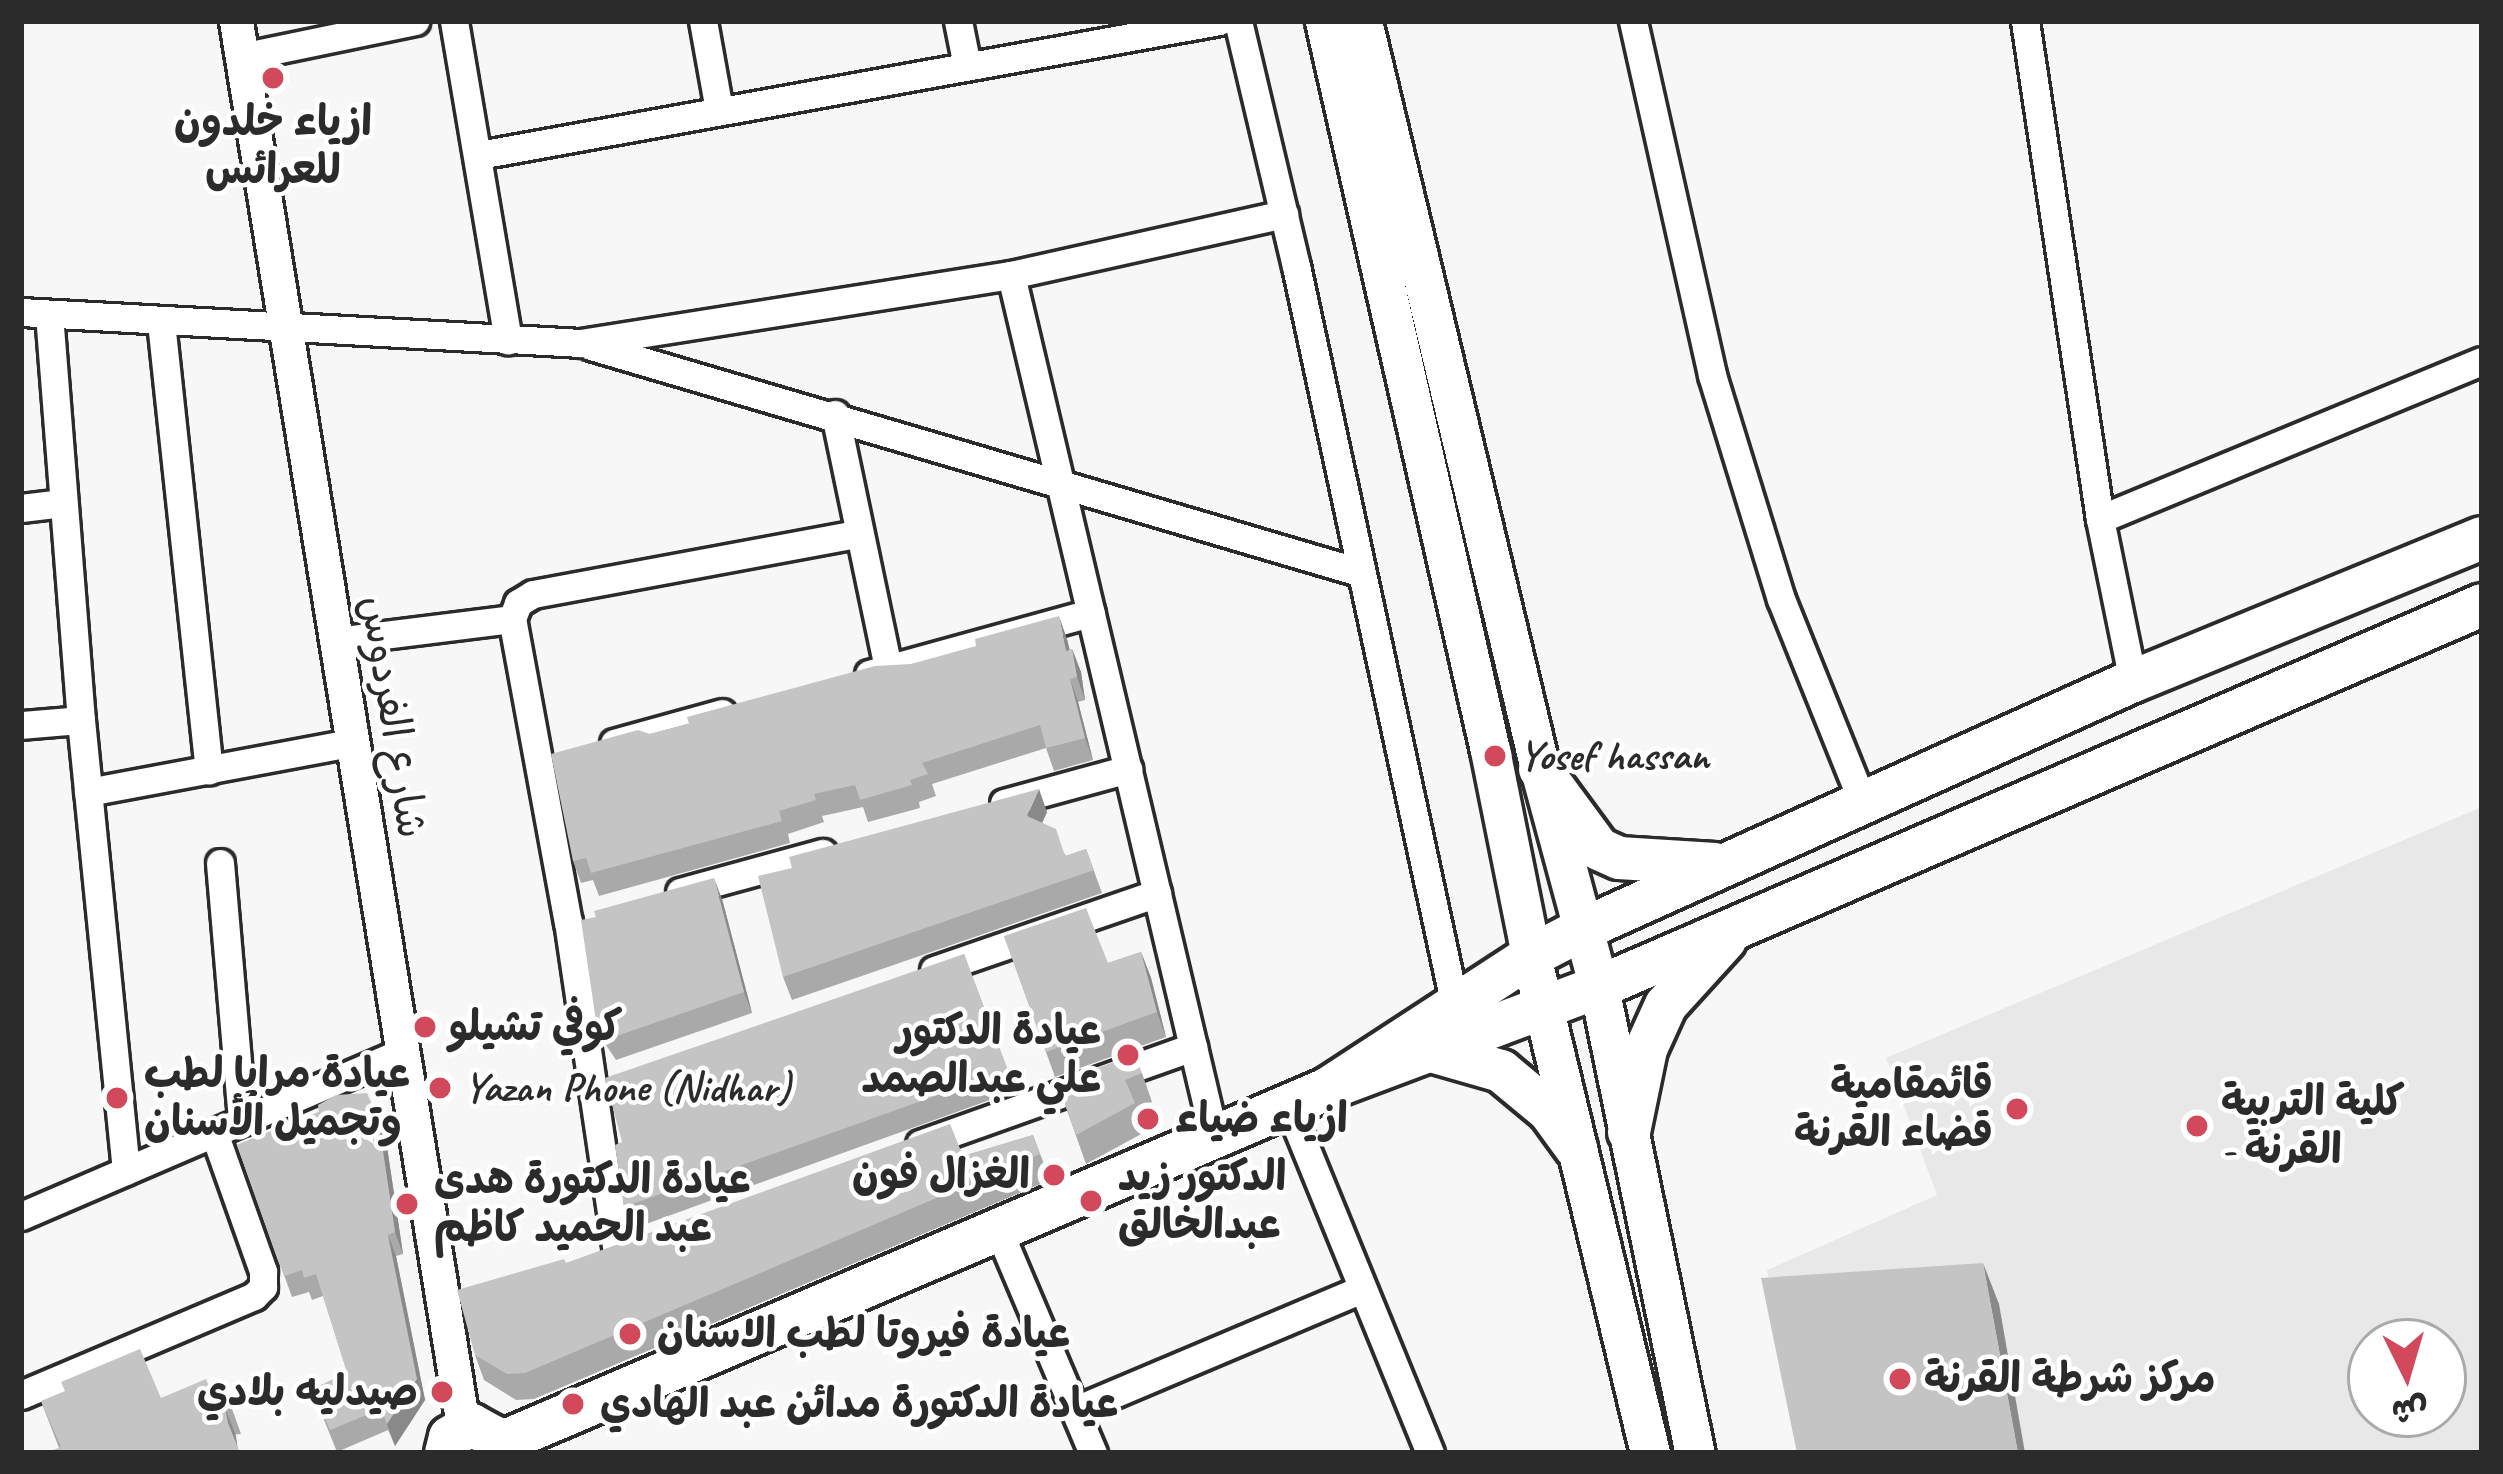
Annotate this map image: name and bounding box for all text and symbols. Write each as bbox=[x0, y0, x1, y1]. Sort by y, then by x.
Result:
marker: ازياء خلدون للعرائس bbox=[260, 65, 286, 91]
place label: ازياء خلدون للعرائس bbox=[174, 97, 372, 195]
street label: شارع الفردوس bbox=[349, 592, 437, 842]
place label: Yosef hassan bbox=[1519, 731, 1709, 781]
marker: Yosef hassan bbox=[1482, 743, 1508, 769]
place label: كوفي تشيلو bbox=[449, 1002, 622, 1052]
place label: عيادة الدكتور علي عبدالصمد bbox=[862, 1006, 1101, 1104]
marker: كوفي تشيلو bbox=[412, 1014, 438, 1040]
marker: عيادة الدكتور علي عبدالصمد bbox=[1112, 1039, 1144, 1071]
place label: عيادة مرايا لطب وتجميل الأسنان bbox=[144, 1049, 410, 1148]
place label: قائمقامية قضاء القرنة bbox=[1794, 1060, 1993, 1158]
place label: Yazan Phone (Nidhar) bbox=[464, 1063, 791, 1113]
marker: Yazan Phone (Nidhar) bbox=[427, 1075, 453, 1101]
place label: كلية التربية - القرنة bbox=[2221, 1077, 2405, 1176]
marker: عيادة مرايا لطب وتجميل الأسنان bbox=[101, 1082, 133, 1114]
place label: ازياء ضياء bbox=[1175, 1094, 1348, 1144]
marker: قائمقامية قضاء القرنة bbox=[2004, 1096, 2030, 1122]
marker: ازياء ضياء bbox=[1132, 1103, 1164, 1135]
marker: كلية التربية - القرنة bbox=[2184, 1113, 2210, 1139]
place label: الغزال فون bbox=[852, 1150, 1030, 1200]
place label: الدكتور زيد عبدالخالق bbox=[1118, 1152, 1286, 1250]
place label: عيادة الدكتورة هدى عبد الحميد كاظم bbox=[434, 1155, 751, 1254]
marker: الغزال فون bbox=[1041, 1162, 1067, 1188]
marker: الدكتور زيد عبدالخالق bbox=[1075, 1185, 1107, 1217]
marker: عيادة الدكتورة هدى عبد الحميد كاظم bbox=[391, 1188, 423, 1220]
place label: عيادة فيروتا لطب الاسنان bbox=[657, 1309, 1070, 1359]
marker: عيادة فيروتا لطب الاسنان bbox=[614, 1318, 646, 1350]
north arrow bbox=[2347, 1318, 2467, 1438]
place label: مركز شرطة القرنة bbox=[1924, 1354, 2216, 1404]
marker: مركز شرطة القرنة bbox=[1887, 1366, 1913, 1392]
place label: صيدليه بلادي bbox=[197, 1367, 418, 1417]
marker: صيدليه بلادي bbox=[429, 1379, 455, 1405]
place label: عيادة الدكتورة مدائن عبد الهادي bbox=[600, 1379, 1118, 1429]
marker: عيادة الدكتورة مدائن عبد الهادي bbox=[557, 1388, 589, 1420]
text: ش bbox=[2390, 1388, 2430, 1433]

